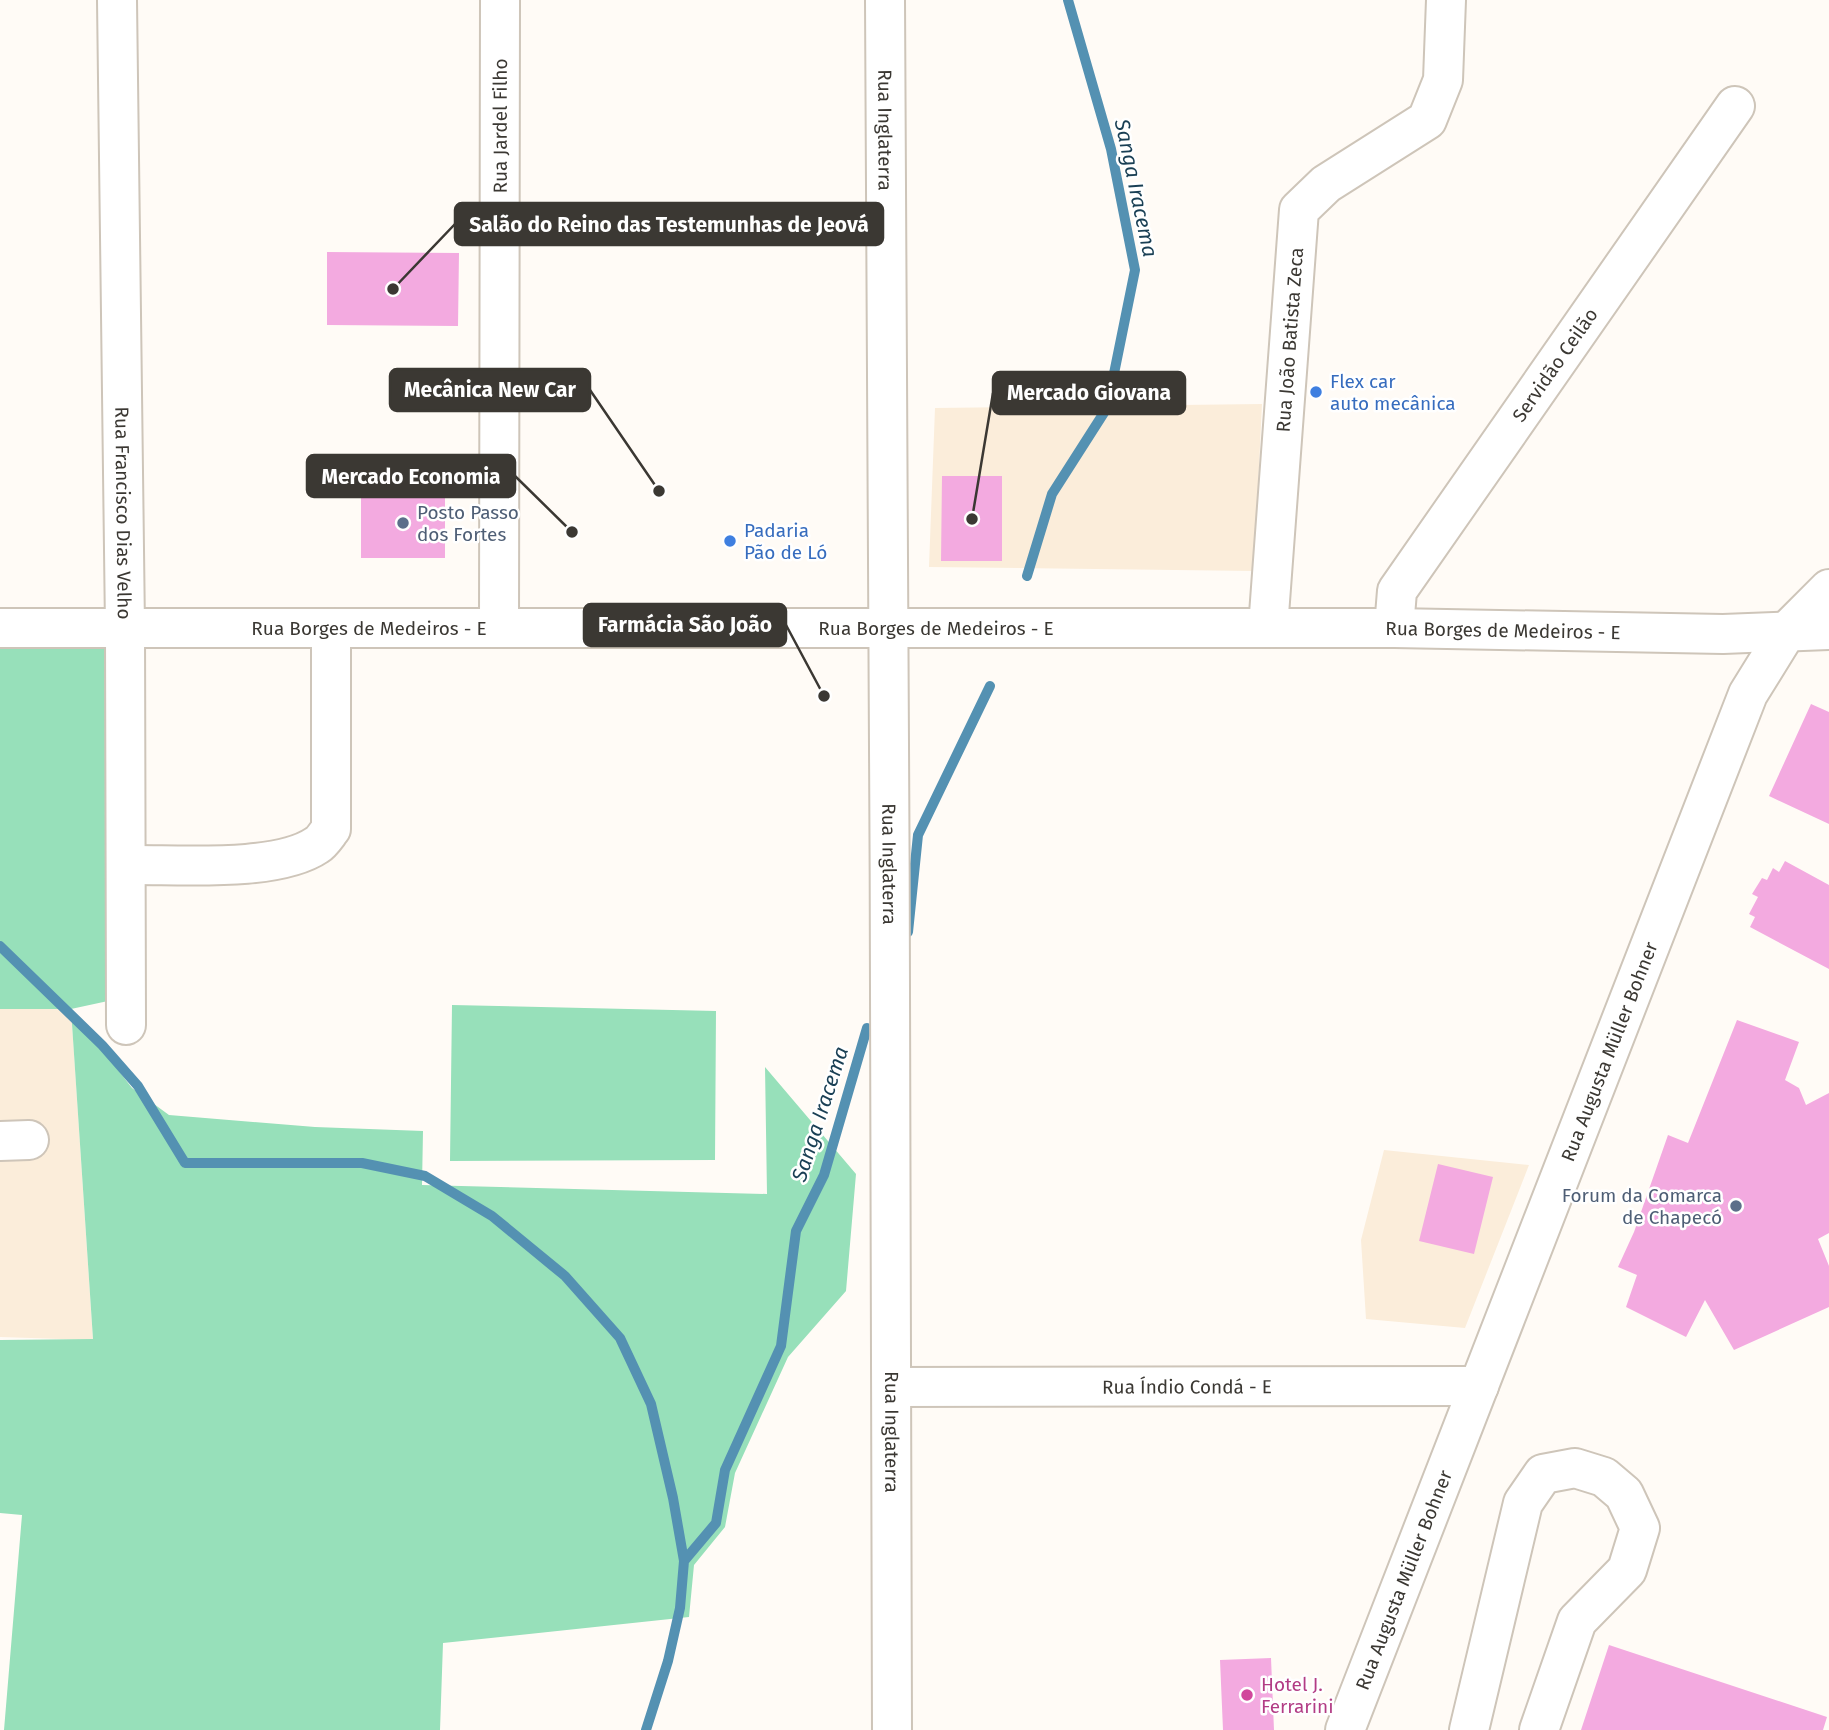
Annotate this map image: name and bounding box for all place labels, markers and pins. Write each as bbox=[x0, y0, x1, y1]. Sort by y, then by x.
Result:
callout: Salão do Reino das Testemunhas de Jeová bbox=[455, 203, 883, 245]
callout: Mecânica New Car bbox=[390, 369, 590, 411]
place label: Flex car auto mecânica bbox=[1330, 370, 1456, 415]
callout: Mercado Giovana bbox=[993, 372, 1185, 414]
marker: Flex car auto mecânica bbox=[1308, 384, 1324, 400]
callout: Mercado Economia bbox=[307, 455, 515, 497]
place label: Posto Passo dos Fortes bbox=[417, 501, 519, 546]
marker: Posto Passo dos Fortes bbox=[395, 515, 411, 531]
place label: Padaria Pão de Ló bbox=[744, 519, 827, 564]
marker: Padaria Pão de Ló bbox=[722, 533, 738, 549]
callout: Farmácia São João bbox=[584, 604, 786, 646]
place label: Forum da Comarca de Chapecó bbox=[1562, 1184, 1722, 1229]
marker: Forum da Comarca de Chapecó bbox=[1728, 1198, 1744, 1214]
place label: Hotel J. Ferrarini bbox=[1261, 1673, 1334, 1718]
marker: Hotel J. Ferrarini bbox=[1239, 1687, 1255, 1703]

